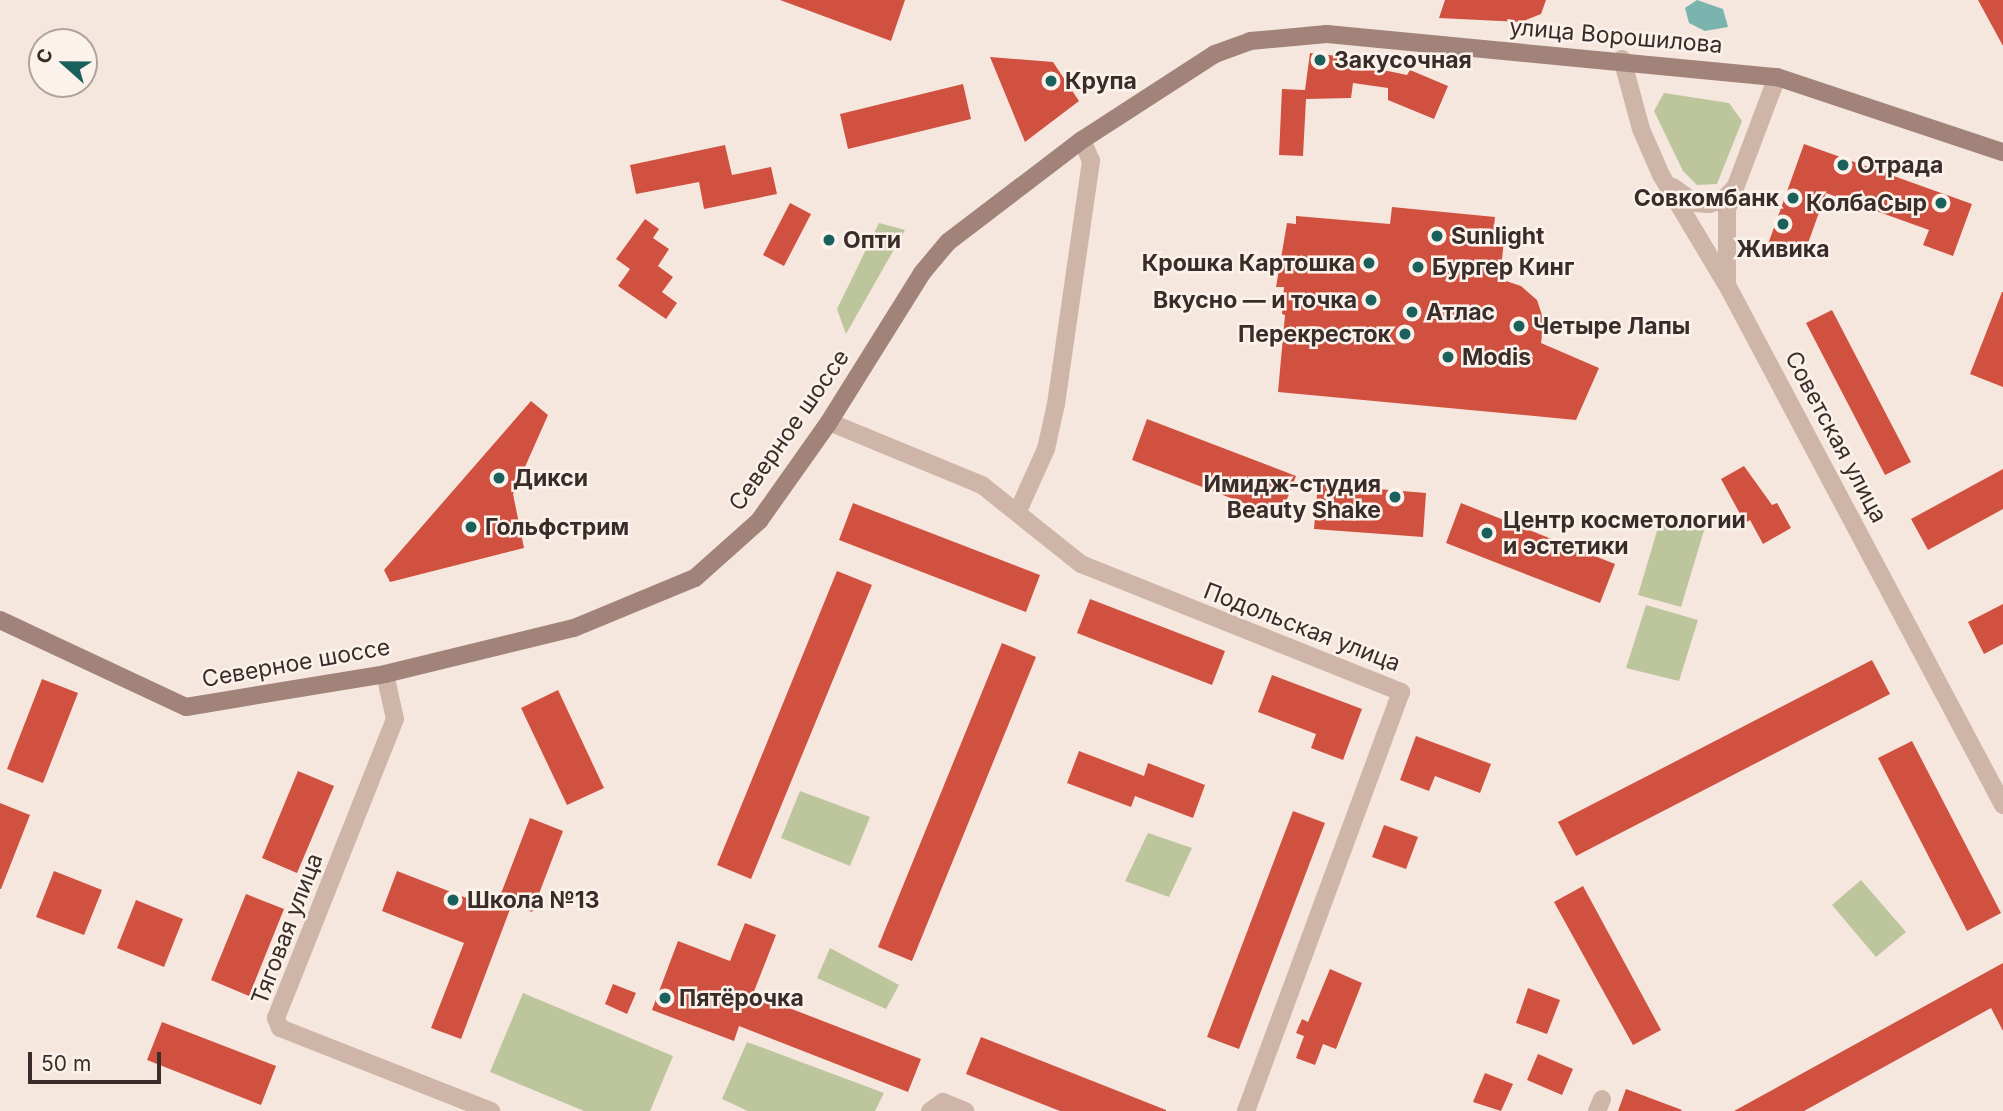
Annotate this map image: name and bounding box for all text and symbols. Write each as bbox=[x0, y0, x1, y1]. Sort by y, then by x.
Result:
street label: улица Ворошилова bbox=[1508, 13, 1724, 59]
north arrow bbox=[28, 28, 98, 98]
text: С bbox=[32, 45, 58, 67]
place label: Закусочная bbox=[1334, 46, 1472, 74]
marker: Закусочная bbox=[1312, 52, 1328, 68]
place label: Крупа bbox=[1065, 67, 1137, 95]
marker: Крупа bbox=[1043, 73, 1059, 89]
place label: Отрада bbox=[1857, 151, 1943, 179]
marker: Отрада bbox=[1835, 157, 1851, 173]
place label: Совкомбанк bbox=[1634, 184, 1779, 212]
place label: КолбаСыр bbox=[1806, 189, 1927, 217]
marker: Совкомбанк bbox=[1785, 190, 1801, 206]
marker: КолбаСыр bbox=[1933, 195, 1949, 211]
marker: Живика bbox=[1775, 216, 1791, 232]
place label: Sunlight bbox=[1451, 222, 1544, 250]
place label: Опти bbox=[843, 226, 901, 254]
marker: Sunlight bbox=[1429, 228, 1445, 244]
marker: Опти bbox=[821, 232, 837, 248]
place label: Живика bbox=[1736, 235, 1830, 263]
place label: Крошка Картошка bbox=[1142, 249, 1355, 277]
place label: Бургер Кинг bbox=[1432, 253, 1574, 281]
marker: Крошка Картошка bbox=[1361, 255, 1377, 271]
marker: Бургер Кинг bbox=[1410, 259, 1426, 275]
place label: Вкусно — и точка bbox=[1153, 286, 1357, 314]
marker: Вкусно — и точка bbox=[1363, 292, 1379, 308]
place label: Атлас bbox=[1426, 298, 1495, 326]
marker: Атлас bbox=[1404, 304, 1420, 320]
place label: Четыре Лапы bbox=[1533, 312, 1690, 340]
marker: Четыре Лапы bbox=[1511, 318, 1527, 334]
place label: Перекресток bbox=[1238, 320, 1391, 348]
marker: Перекресток bbox=[1397, 326, 1413, 342]
place label: Modis bbox=[1462, 343, 1531, 371]
street label: Северное шоссе bbox=[723, 344, 855, 516]
street label: Советская улица bbox=[1779, 346, 1893, 528]
marker: Modis bbox=[1440, 349, 1456, 365]
place label: Дикси bbox=[513, 464, 588, 492]
marker: Дикси bbox=[491, 470, 507, 486]
place label: Имидж-студия Beauty Shake bbox=[1204, 470, 1381, 524]
marker: Имидж-студия Beauty Shake bbox=[1387, 489, 1403, 505]
place label: Центр косметологии и эстетики bbox=[1503, 506, 1746, 560]
place label: Гольфстрим bbox=[485, 513, 629, 541]
marker: Гольфстрим bbox=[463, 519, 479, 535]
marker: Центр косметологии и эстетики bbox=[1477, 523, 1497, 543]
street label: Подольская улица bbox=[1200, 577, 1404, 677]
street label: Северное шоссе bbox=[200, 633, 392, 693]
street label: Тяговая улица bbox=[245, 849, 329, 1009]
place label: Школа №13 bbox=[467, 886, 600, 914]
marker: Школа №13 bbox=[445, 892, 461, 908]
place label: Пятёрочка bbox=[679, 984, 804, 1012]
marker: Пятёрочка bbox=[657, 990, 673, 1006]
scale bar bbox=[32, 1038, 164, 1082]
text: 50 m bbox=[41, 1051, 91, 1076]

